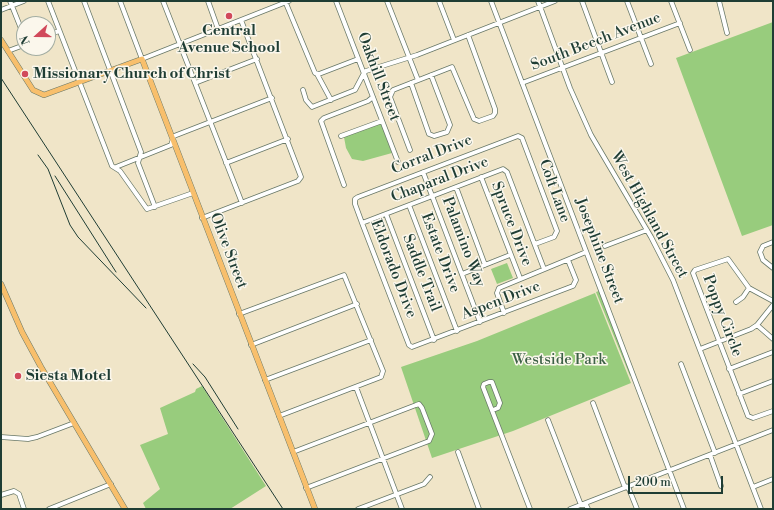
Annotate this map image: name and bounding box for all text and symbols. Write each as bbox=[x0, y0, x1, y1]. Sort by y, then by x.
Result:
street label: South Beech Avenue bbox=[528, 9, 664, 75]
marker: Central Avenue School bbox=[224, 11, 234, 21]
north arrow bbox=[16, 16, 56, 56]
place label: Central Avenue School bbox=[178, 22, 280, 57]
street label: Oakhill Street bbox=[353, 30, 403, 124]
text: N bbox=[18, 33, 34, 47]
place label: Missionary Church of Christ bbox=[33, 65, 230, 83]
marker: Missionary Church of Christ bbox=[20, 69, 30, 79]
street label: Corral Drive bbox=[389, 131, 475, 179]
street label: West Highland Street bbox=[607, 148, 691, 282]
street label: Chaparal Drive bbox=[389, 153, 491, 207]
street label: Colt Lane bbox=[534, 157, 574, 225]
street label: Spruce Drive bbox=[487, 179, 535, 269]
street label: Palamino Way bbox=[438, 194, 488, 290]
street label: Josephine Street bbox=[571, 196, 627, 306]
street label: Estate Drive bbox=[417, 210, 463, 296]
street label: Olive Street bbox=[205, 211, 251, 291]
street label: Eldorado Drive bbox=[366, 217, 420, 321]
street label: Saddle Trail bbox=[398, 232, 444, 314]
street label: Poppy Circle bbox=[698, 273, 746, 359]
street label: Aspen Drive bbox=[459, 278, 543, 324]
park label: Westside Park bbox=[512, 351, 606, 369]
place label: Siesta Motel bbox=[26, 367, 111, 385]
marker: Siesta Motel bbox=[13, 371, 23, 381]
scale bar bbox=[630, 468, 725, 494]
text: 200 m bbox=[635, 475, 671, 490]

